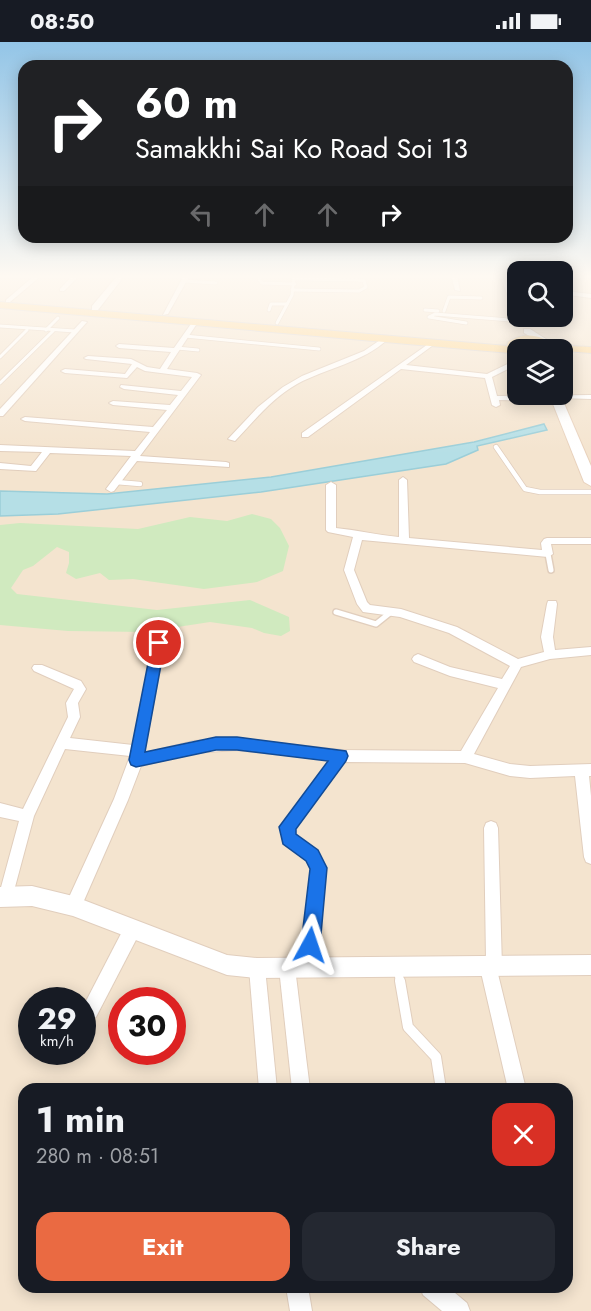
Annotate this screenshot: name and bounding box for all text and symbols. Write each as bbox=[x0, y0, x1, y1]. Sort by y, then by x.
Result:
text: 08:50 bbox=[30, 5, 94, 37]
text: 60 m bbox=[135, 73, 238, 134]
icon: right bbox=[36, 84, 114, 162]
text: Samakkhi Sai Ko Road Soi 13 bbox=[135, 129, 468, 168]
icon: left bbox=[185, 198, 218, 231]
icon: ahead bbox=[248, 198, 281, 231]
icon: ahead bbox=[311, 198, 344, 231]
icon: right bbox=[374, 198, 407, 231]
map controls bbox=[507, 261, 573, 405]
button: search bbox=[507, 261, 573, 327]
button: layers bbox=[507, 339, 573, 405]
pin bbox=[133, 617, 184, 668]
icon: arrive bbox=[142, 626, 175, 659]
position arrow bbox=[278, 913, 342, 977]
speed limit sign: 30 bbox=[108, 987, 186, 1065]
text: 29 bbox=[37, 997, 77, 1040]
text: km/h bbox=[40, 1030, 74, 1052]
text: 1 min bbox=[36, 1093, 125, 1145]
button: close bbox=[492, 1103, 555, 1166]
text: 280 m · 08:51 bbox=[36, 1142, 159, 1171]
button: Exit bbox=[36, 1212, 290, 1281]
button: Share bbox=[302, 1212, 555, 1281]

